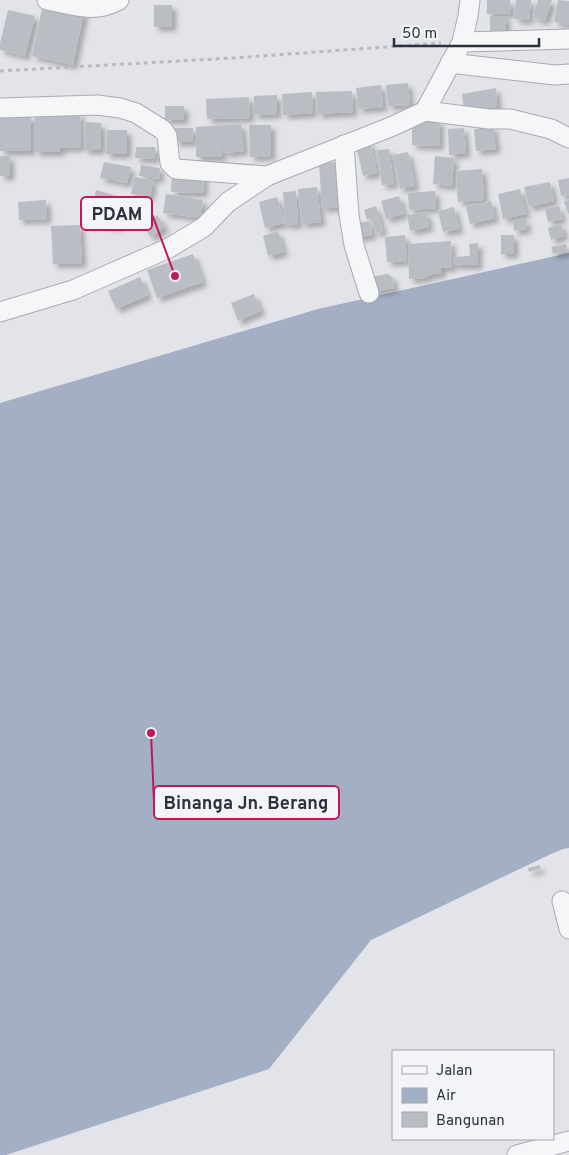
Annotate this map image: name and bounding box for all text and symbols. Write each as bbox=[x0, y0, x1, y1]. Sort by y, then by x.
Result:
scale bar bbox=[394, 15, 539, 47]
text: 50 m bbox=[402, 25, 437, 44]
callout: PDAM bbox=[81, 197, 152, 230]
text: PDAM bbox=[92, 204, 142, 227]
callout: Binanga Jn. Berang bbox=[154, 786, 339, 819]
text: Binanga Jn. Berang bbox=[164, 793, 328, 816]
legend bbox=[392, 1050, 554, 1140]
text: Jalan bbox=[436, 1062, 473, 1081]
text: Air bbox=[436, 1087, 456, 1106]
text: Bangunan bbox=[436, 1112, 505, 1131]

